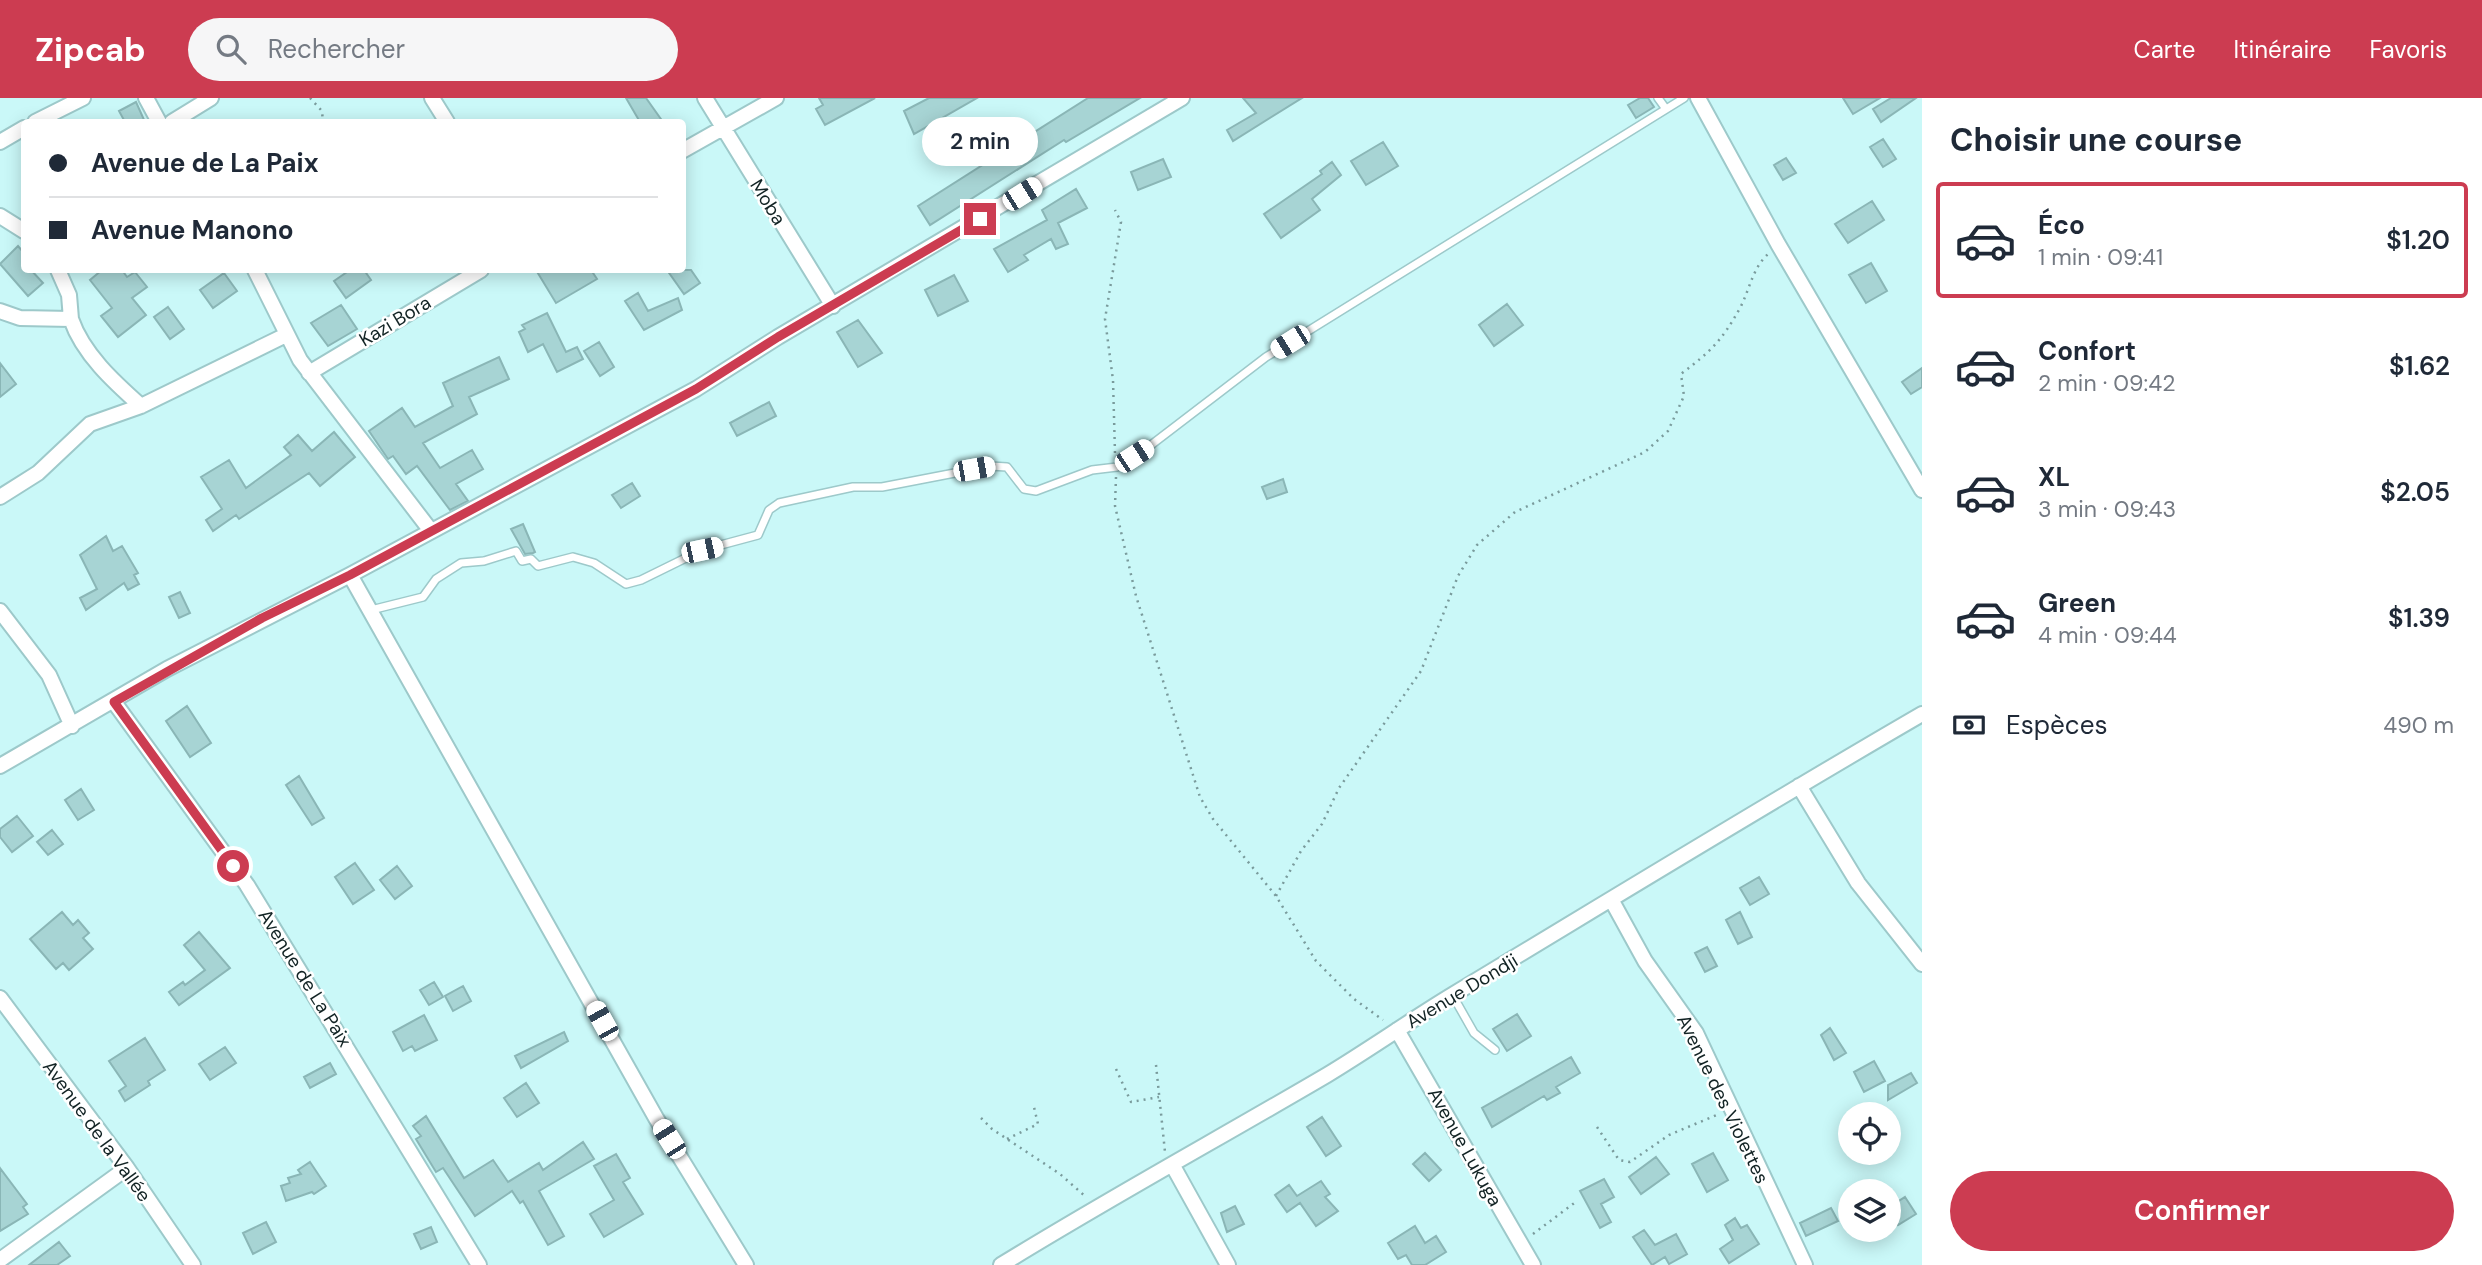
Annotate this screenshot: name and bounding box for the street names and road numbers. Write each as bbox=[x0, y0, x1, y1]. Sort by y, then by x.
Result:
street label: Moba bbox=[744, 174, 792, 230]
street label: Kazi Bora bbox=[355, 290, 435, 352]
street label: Avenue de La Paix bbox=[253, 905, 358, 1052]
street label: Avenue Dondji bbox=[1402, 948, 1522, 1034]
street label: Avenue des Violettes bbox=[1671, 1010, 1775, 1188]
street label: Avenue de la Vallée bbox=[37, 1055, 157, 1207]
street label: Avenue Lukuga bbox=[1422, 1083, 1508, 1211]

